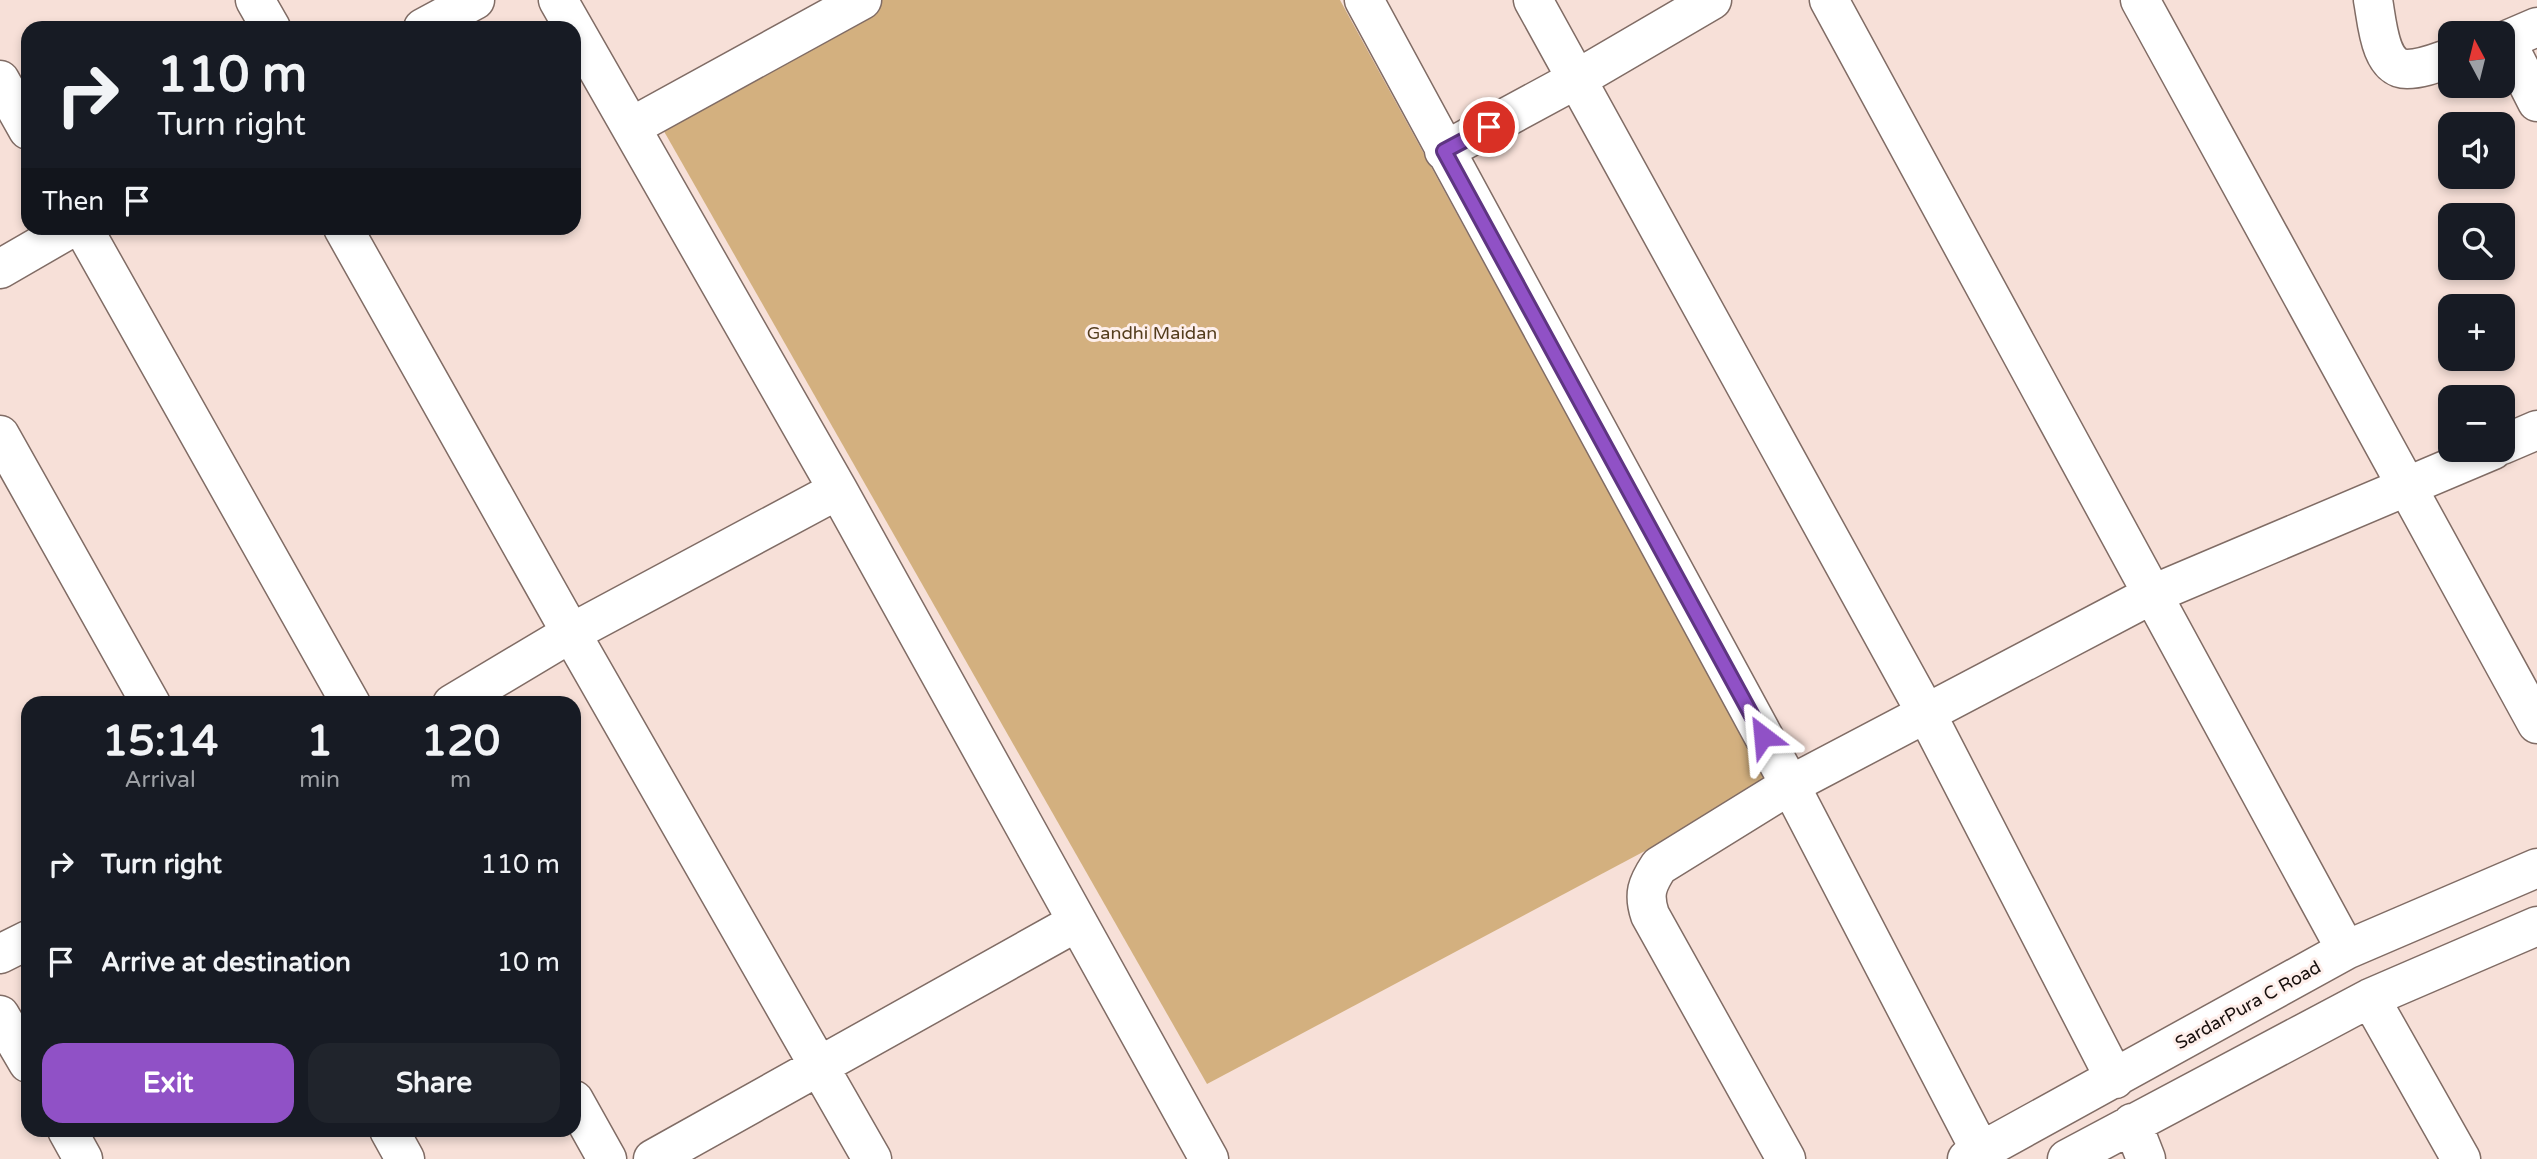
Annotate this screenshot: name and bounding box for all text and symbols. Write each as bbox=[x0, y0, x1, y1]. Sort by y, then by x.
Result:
north arrow bbox=[2438, 21, 2515, 98]
map controls bbox=[2438, 21, 2515, 462]
text: 110 m bbox=[157, 46, 307, 105]
icon: right bbox=[42, 49, 133, 140]
pin bbox=[1459, 97, 1519, 157]
text: Turn right bbox=[157, 106, 306, 144]
icon: arrive bbox=[1470, 108, 1508, 146]
button: sound bbox=[2438, 112, 2515, 189]
icon: arrive bbox=[118, 182, 156, 220]
text: Then bbox=[42, 186, 104, 217]
button: search bbox=[2438, 203, 2515, 280]
button: + bbox=[2438, 294, 2515, 371]
park label: Gandhi Maidan bbox=[1087, 322, 1217, 344]
button: − bbox=[2438, 385, 2515, 462]
position arrow bbox=[1726, 699, 1800, 773]
text: 15:14 bbox=[102, 716, 218, 767]
text: 1 bbox=[306, 716, 333, 767]
text: 120 bbox=[421, 716, 500, 767]
text: Arrival bbox=[125, 766, 196, 794]
text: min bbox=[299, 766, 340, 794]
text: m bbox=[450, 766, 471, 794]
icon: right bbox=[42, 845, 80, 883]
text: Turn right bbox=[101, 849, 222, 880]
text: 110 m bbox=[480, 849, 560, 880]
icon: arrive bbox=[42, 943, 80, 981]
text: Arrive at destination bbox=[101, 947, 351, 978]
text: 10 m bbox=[497, 947, 560, 978]
street label: SardarPura C Road bbox=[2171, 956, 2325, 1054]
button: Exit bbox=[42, 1043, 294, 1123]
button: Share bbox=[308, 1043, 560, 1123]

